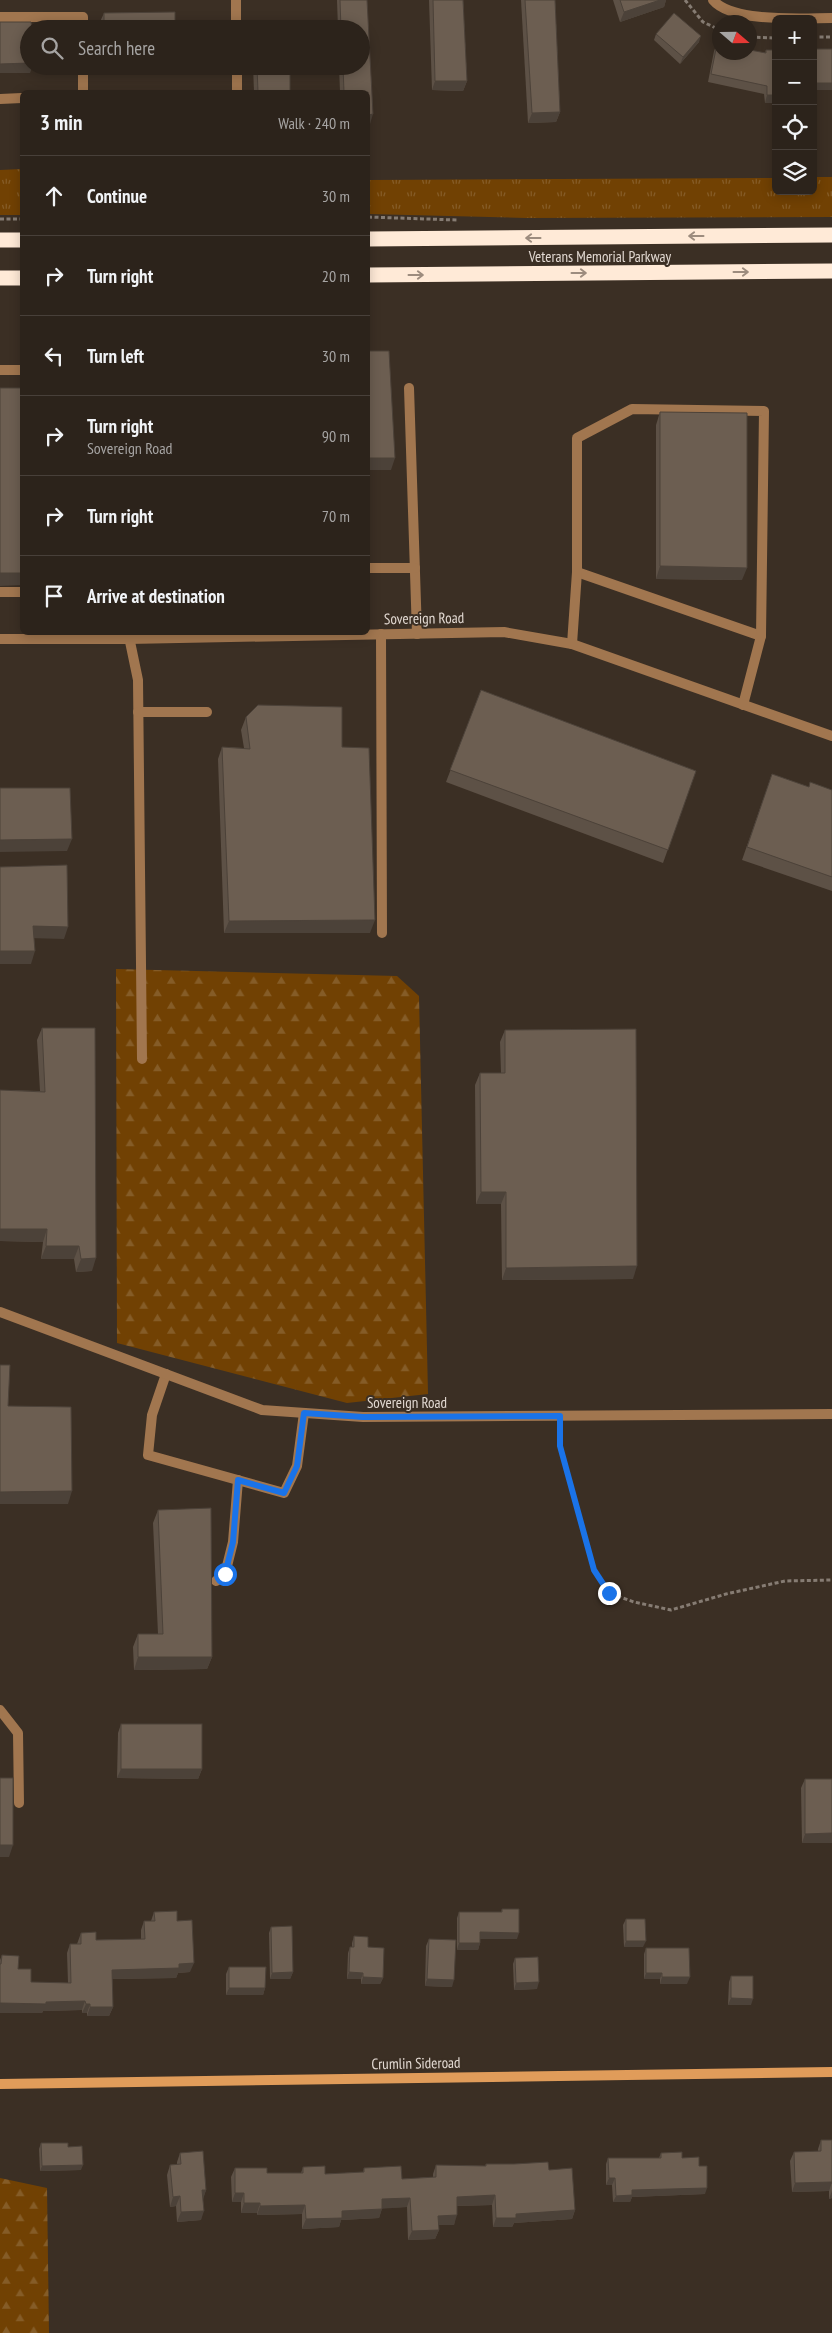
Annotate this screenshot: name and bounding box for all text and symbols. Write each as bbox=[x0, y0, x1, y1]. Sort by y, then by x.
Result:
north arrow bbox=[712, 15, 757, 60]
map controls bbox=[772, 15, 817, 195]
button: + bbox=[772, 15, 817, 60]
search box bbox=[20, 20, 370, 75]
icon: search bbox=[38, 34, 66, 62]
text: Search here bbox=[78, 36, 155, 60]
button: − bbox=[772, 60, 817, 105]
button: locate bbox=[772, 105, 817, 150]
text: 3 min bbox=[40, 109, 82, 136]
text: Walk · 240 m bbox=[278, 113, 350, 133]
button: layers bbox=[772, 150, 817, 195]
icon: ahead bbox=[40, 182, 68, 210]
text: Continue bbox=[87, 184, 147, 208]
text: 30 m bbox=[322, 186, 350, 206]
one-way arrow bbox=[688, 231, 704, 241]
one-way arrow bbox=[526, 233, 542, 243]
street label: Veterans Memorial Parkway bbox=[528, 247, 672, 266]
icon: right bbox=[40, 262, 68, 290]
text: Turn right bbox=[87, 264, 153, 288]
text: 20 m bbox=[322, 266, 350, 286]
one-way arrow bbox=[732, 267, 749, 277]
one-way arrow bbox=[570, 268, 586, 278]
one-way arrow bbox=[408, 270, 424, 280]
icon: left bbox=[40, 342, 68, 370]
text: Turn left bbox=[87, 344, 144, 368]
text: 30 m bbox=[322, 346, 350, 366]
text: Turn right bbox=[87, 414, 153, 438]
icon: right bbox=[40, 422, 68, 450]
text: 90 m bbox=[322, 426, 350, 446]
text: Sovereign Road bbox=[87, 438, 173, 458]
icon: right bbox=[40, 502, 68, 530]
text: Turn right bbox=[87, 504, 153, 528]
text: 70 m bbox=[322, 506, 350, 526]
icon: arrive bbox=[40, 582, 68, 610]
text: Arrive at destination bbox=[87, 584, 225, 608]
street label: Sovereign Road bbox=[384, 608, 464, 628]
street label: Sovereign Road bbox=[367, 1393, 447, 1412]
route start bbox=[214, 1563, 237, 1586]
route end bbox=[598, 1582, 621, 1605]
street label: Crumlin Sideroad bbox=[371, 2053, 461, 2073]

